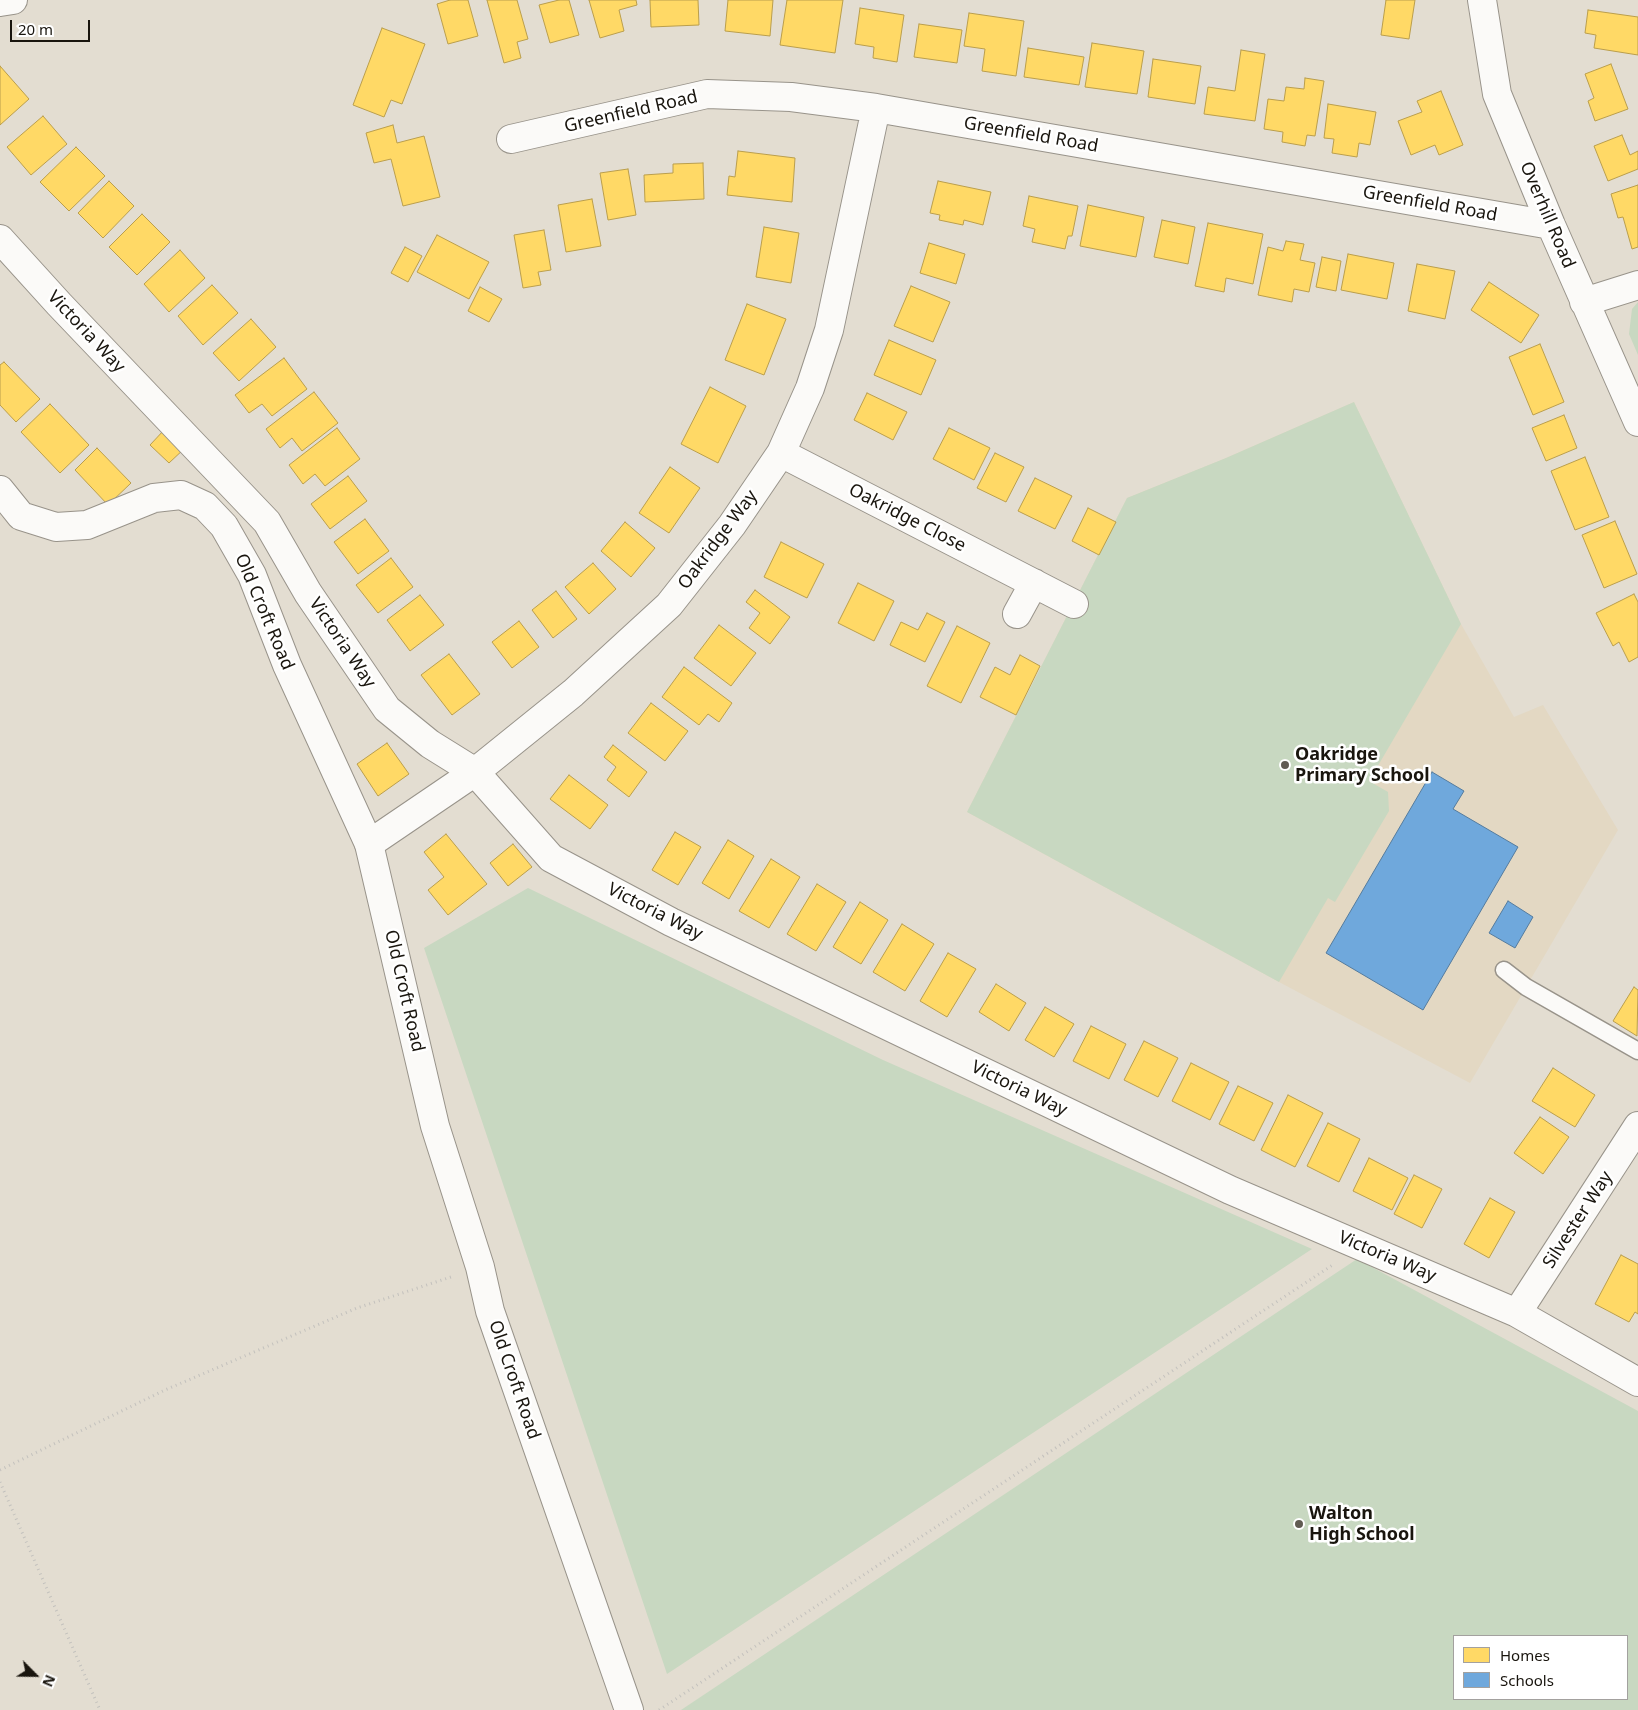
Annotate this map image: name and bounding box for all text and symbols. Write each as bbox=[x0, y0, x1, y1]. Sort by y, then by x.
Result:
scale bar bbox=[12, 10, 92, 42]
text: 20 m bbox=[18, 19, 53, 39]
street label: Greenfield Road bbox=[562, 86, 700, 138]
street label: Greenfield Road bbox=[962, 113, 1100, 157]
street label: Overhill Road bbox=[1515, 158, 1579, 272]
street label: Greenfield Road bbox=[1361, 182, 1499, 226]
street label: Victoria Way bbox=[43, 287, 129, 377]
street label: Oakridge Close bbox=[845, 479, 969, 557]
street label: Oakridge Way bbox=[674, 486, 762, 594]
street label: Old Croft Road bbox=[230, 551, 298, 673]
street label: Victoria Way bbox=[304, 594, 380, 692]
place label: Oakridge Primary School bbox=[1295, 744, 1430, 786]
marker: Oakridge Primary School bbox=[1279, 759, 1291, 771]
street label: Victoria Way bbox=[604, 879, 706, 945]
street label: Old Croft Road bbox=[379, 928, 429, 1054]
street label: Victoria Way bbox=[968, 1057, 1070, 1121]
street label: Silvester Way bbox=[1539, 1167, 1617, 1273]
street label: Victoria Way bbox=[1335, 1227, 1439, 1287]
street label: Old Croft Road bbox=[484, 1318, 544, 1442]
place label: Walton High School bbox=[1309, 1503, 1415, 1546]
marker: Walton High School bbox=[1293, 1518, 1305, 1530]
legend bbox=[1453, 1635, 1628, 1700]
text: Homes bbox=[1500, 1645, 1550, 1665]
north arrow bbox=[10, 1650, 60, 1700]
text: Schools bbox=[1500, 1670, 1554, 1690]
text: N bbox=[38, 1672, 60, 1690]

